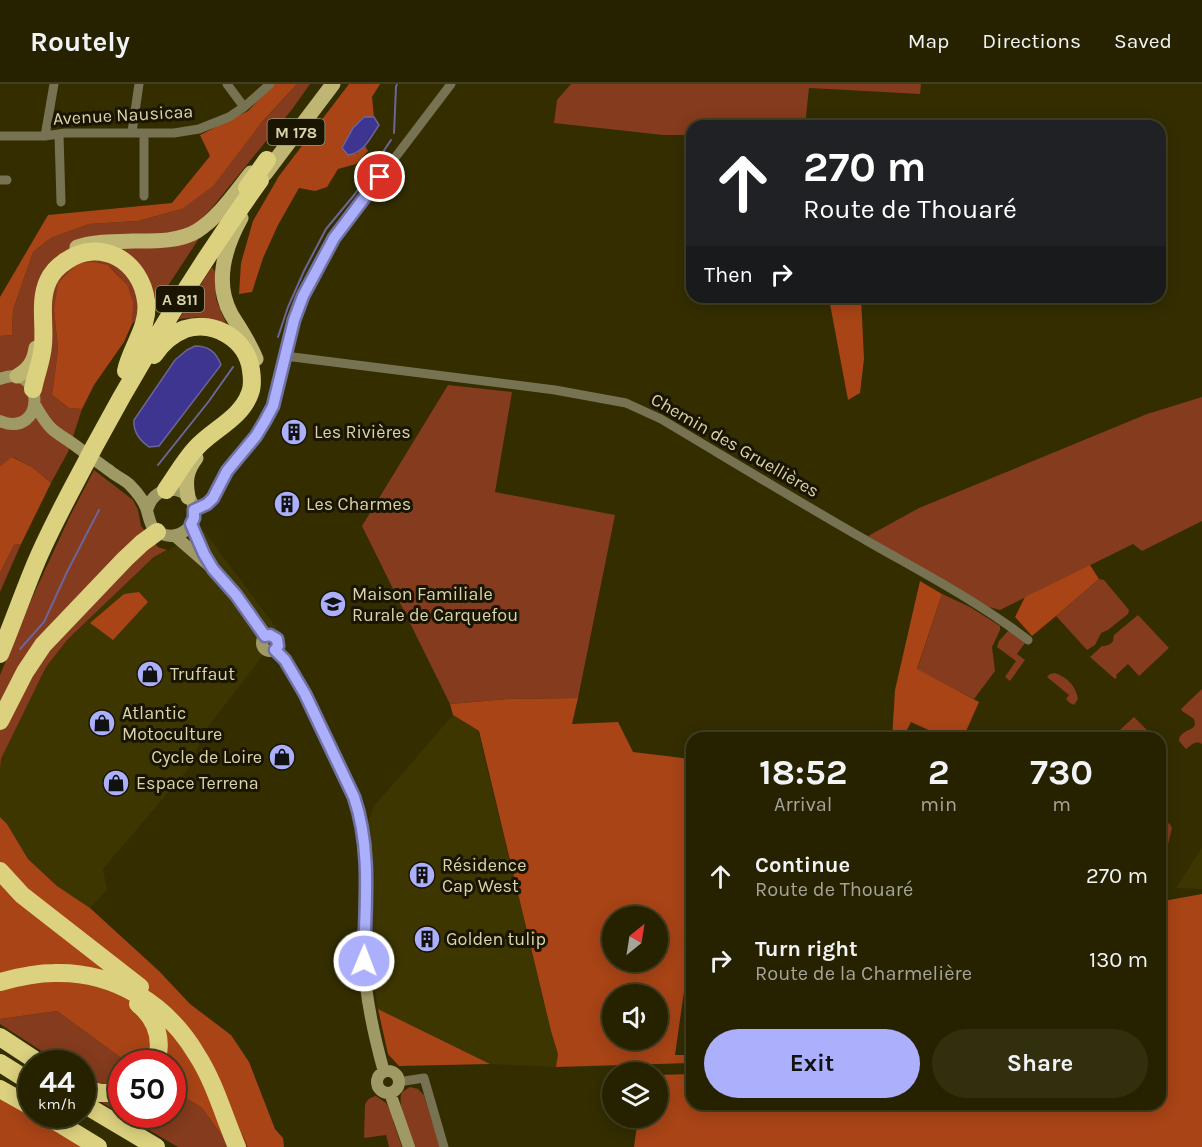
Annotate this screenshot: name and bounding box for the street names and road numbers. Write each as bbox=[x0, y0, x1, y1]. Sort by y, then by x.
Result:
street label: Avenue Nausicaa bbox=[52, 100, 194, 130]
road number: M 178 bbox=[268, 119, 324, 145]
road number: A 811 bbox=[156, 286, 204, 312]
street label: Chemin des Gruellières bbox=[647, 388, 823, 502]

